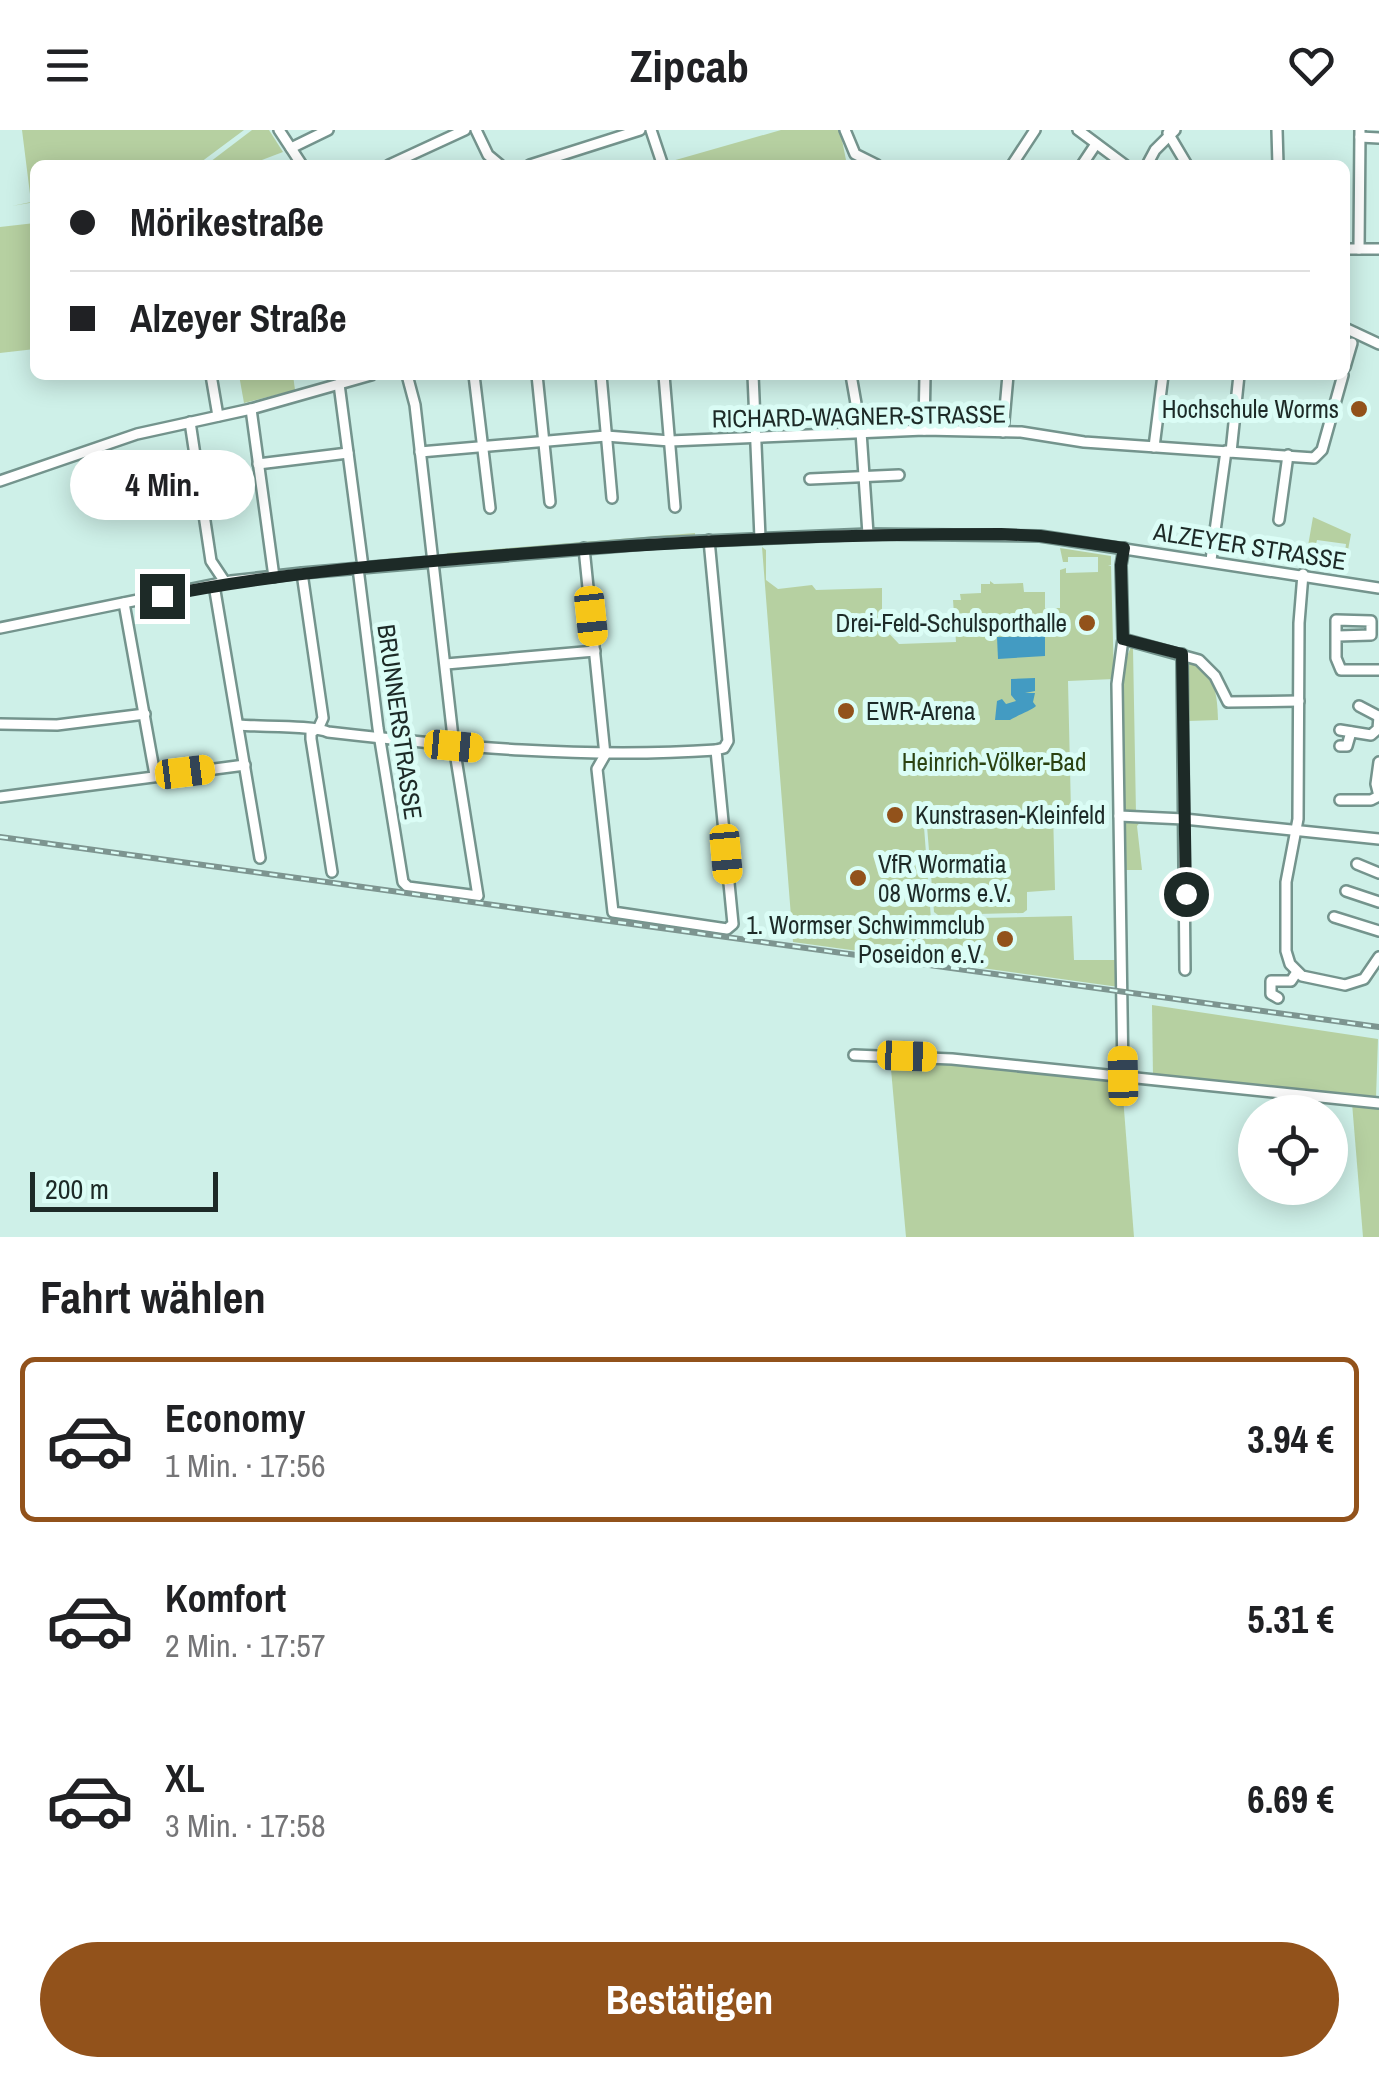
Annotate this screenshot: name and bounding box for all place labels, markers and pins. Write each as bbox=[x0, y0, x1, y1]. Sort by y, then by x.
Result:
place label: Hochschule Worms bbox=[1162, 392, 1339, 426]
marker: Hochschule Worms bbox=[1348, 398, 1370, 420]
place label: Drei-Feld-Schulsporthalle bbox=[836, 606, 1067, 640]
marker: Drei-Feld-Schulsporthalle bbox=[1076, 612, 1098, 634]
place label: EWR-Arena bbox=[866, 694, 976, 728]
marker: EWR-Arena bbox=[835, 700, 857, 722]
place label: Kunstrasen-Kleinfeld bbox=[915, 798, 1105, 832]
marker: Kunstrasen-Kleinfeld bbox=[884, 804, 906, 826]
place label: VfR Wormatia 08 Worms e.V. bbox=[878, 847, 1011, 910]
marker: VfR Wormatia 08 Worms e.V. bbox=[847, 867, 869, 889]
place label: 1. Wormser Schwimmclub Poseidon e.V. bbox=[746, 908, 985, 971]
marker: 1. Wormser Schwimmclub Poseidon e.V. bbox=[994, 928, 1016, 950]

